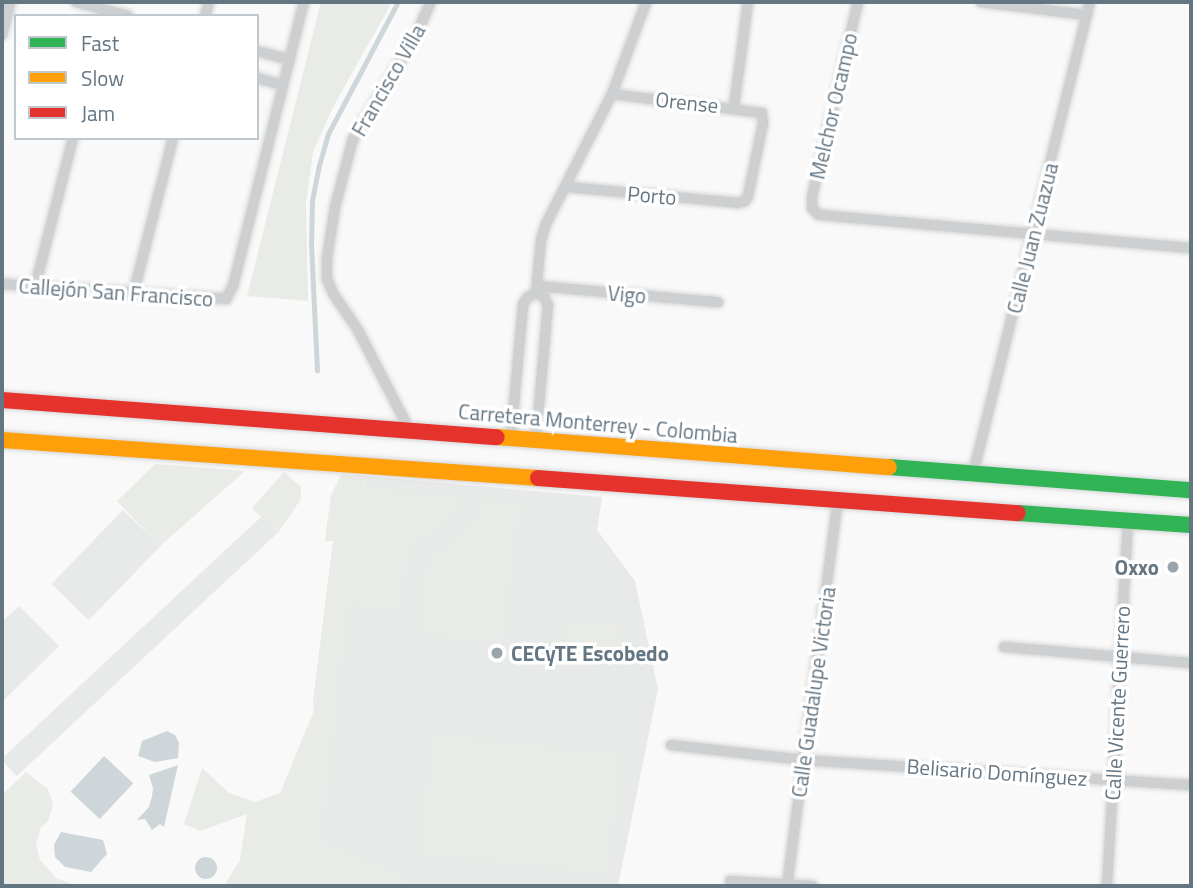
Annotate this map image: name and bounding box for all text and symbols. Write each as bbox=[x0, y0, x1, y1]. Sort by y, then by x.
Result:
legend bbox=[14, 14, 259, 140]
street label: Francisco Villa bbox=[346, 20, 430, 140]
text: Fast bbox=[81, 27, 119, 59]
street label: Melchor Ocampo bbox=[804, 30, 862, 182]
text: Slow bbox=[81, 62, 124, 94]
street label: Orense bbox=[654, 86, 720, 118]
text: Jam bbox=[81, 97, 115, 129]
street label: Calle Juan Zuazua bbox=[1001, 160, 1063, 316]
street label: Porto bbox=[626, 180, 678, 210]
street label: Callejón San Francisco bbox=[18, 273, 214, 311]
street label: Vigo bbox=[607, 280, 647, 308]
street label: Carretera Monterrey - Colombia bbox=[457, 398, 739, 448]
place label: Oxxo bbox=[1114, 554, 1159, 580]
marker: Oxxo bbox=[1165, 559, 1181, 575]
street label: Calle Guadalupe Victoria bbox=[786, 585, 840, 799]
street label: Calle Vicente Guerrero bbox=[1099, 605, 1135, 801]
place label: CECyTE Escobedo bbox=[511, 640, 669, 666]
marker: CECyTE Escobedo bbox=[489, 645, 505, 661]
street label: Belisario Domínguez bbox=[906, 753, 1088, 791]

